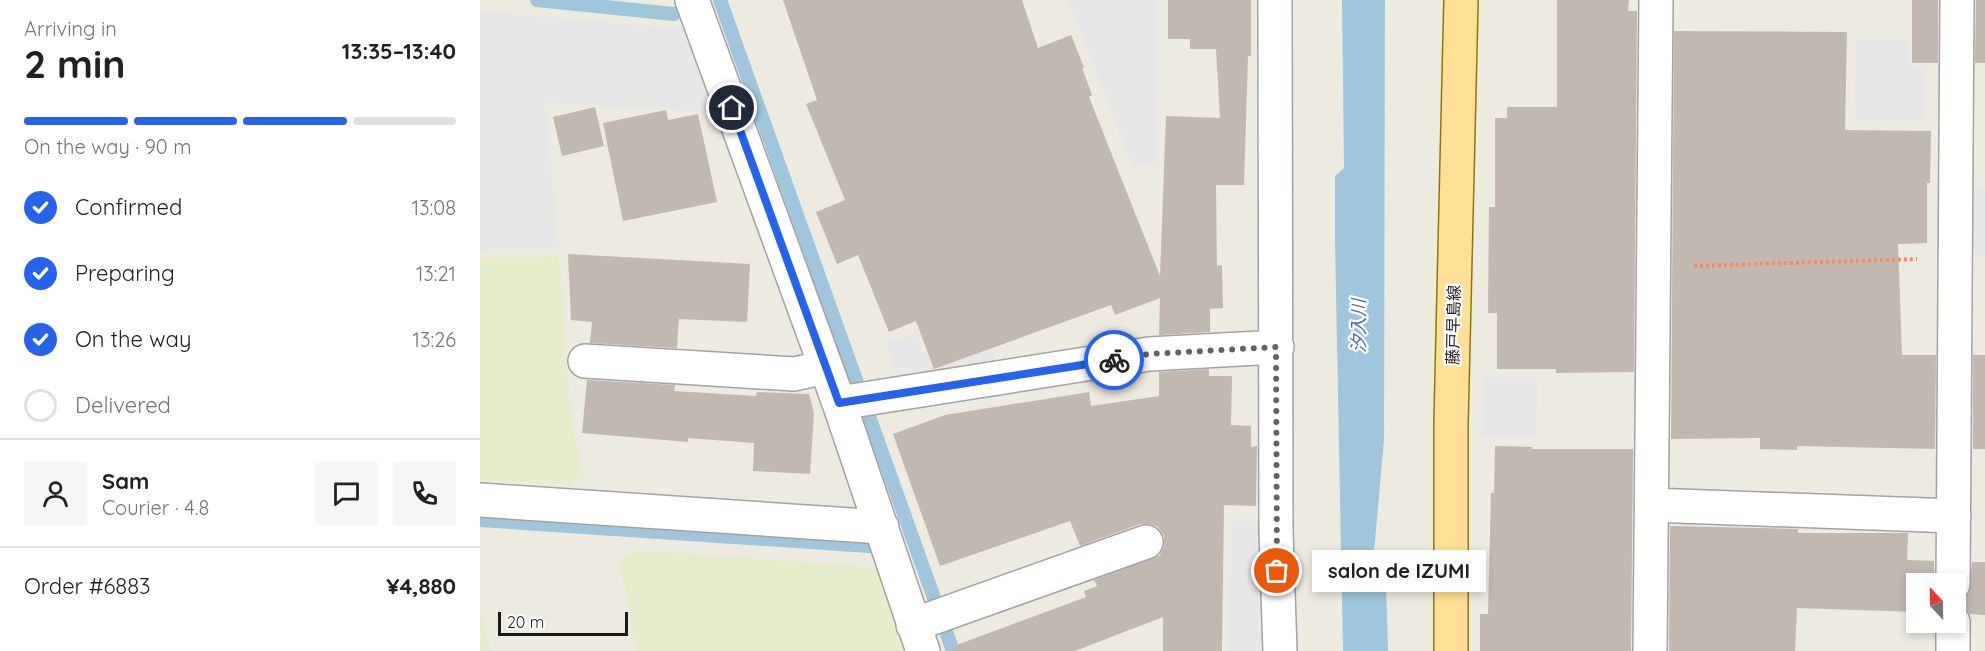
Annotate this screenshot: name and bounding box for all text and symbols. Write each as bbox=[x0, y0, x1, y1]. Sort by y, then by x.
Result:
text: Arriving in bbox=[24, 16, 117, 41]
text: 13:35–13:40 bbox=[342, 37, 456, 65]
text: 2 min bbox=[24, 39, 126, 88]
pin bbox=[706, 82, 757, 133]
icon: home bbox=[715, 91, 748, 124]
text: On the way · 90 m bbox=[24, 134, 191, 159]
icon: check bbox=[24, 191, 57, 224]
text: Confirmed bbox=[75, 193, 182, 221]
text: 13:08 bbox=[412, 195, 456, 220]
icon: check bbox=[24, 257, 57, 290]
text: Preparing bbox=[75, 259, 175, 287]
text: 13:21 bbox=[416, 261, 456, 286]
street label: 藤戸早島線 bbox=[1442, 285, 1464, 365]
water label: 汐入川 bbox=[1347, 297, 1370, 353]
icon: check bbox=[24, 323, 57, 356]
text: On the way bbox=[75, 325, 191, 353]
text: 13:26 bbox=[413, 327, 456, 352]
courier bbox=[1084, 330, 1144, 390]
icon: bike bbox=[1098, 344, 1131, 377]
text: Delivered bbox=[75, 391, 171, 419]
button: person bbox=[24, 462, 87, 525]
button: chat bbox=[315, 462, 378, 525]
button: phone bbox=[393, 462, 456, 525]
text: Sam bbox=[102, 467, 149, 495]
text: Courier · 4.8 bbox=[102, 495, 209, 520]
pin bbox=[1251, 545, 1302, 596]
callout: salon de IZUMI bbox=[1313, 550, 1487, 592]
icon: bag bbox=[1260, 554, 1293, 587]
text: salon de IZUMI bbox=[1328, 558, 1470, 583]
text: Order #6883 bbox=[24, 572, 151, 600]
text: ¥4,880 bbox=[386, 572, 456, 600]
north arrow bbox=[1906, 573, 1966, 633]
map controls bbox=[1906, 573, 1966, 633]
scale bar bbox=[498, 609, 628, 636]
text: 20 m bbox=[507, 612, 544, 632]

